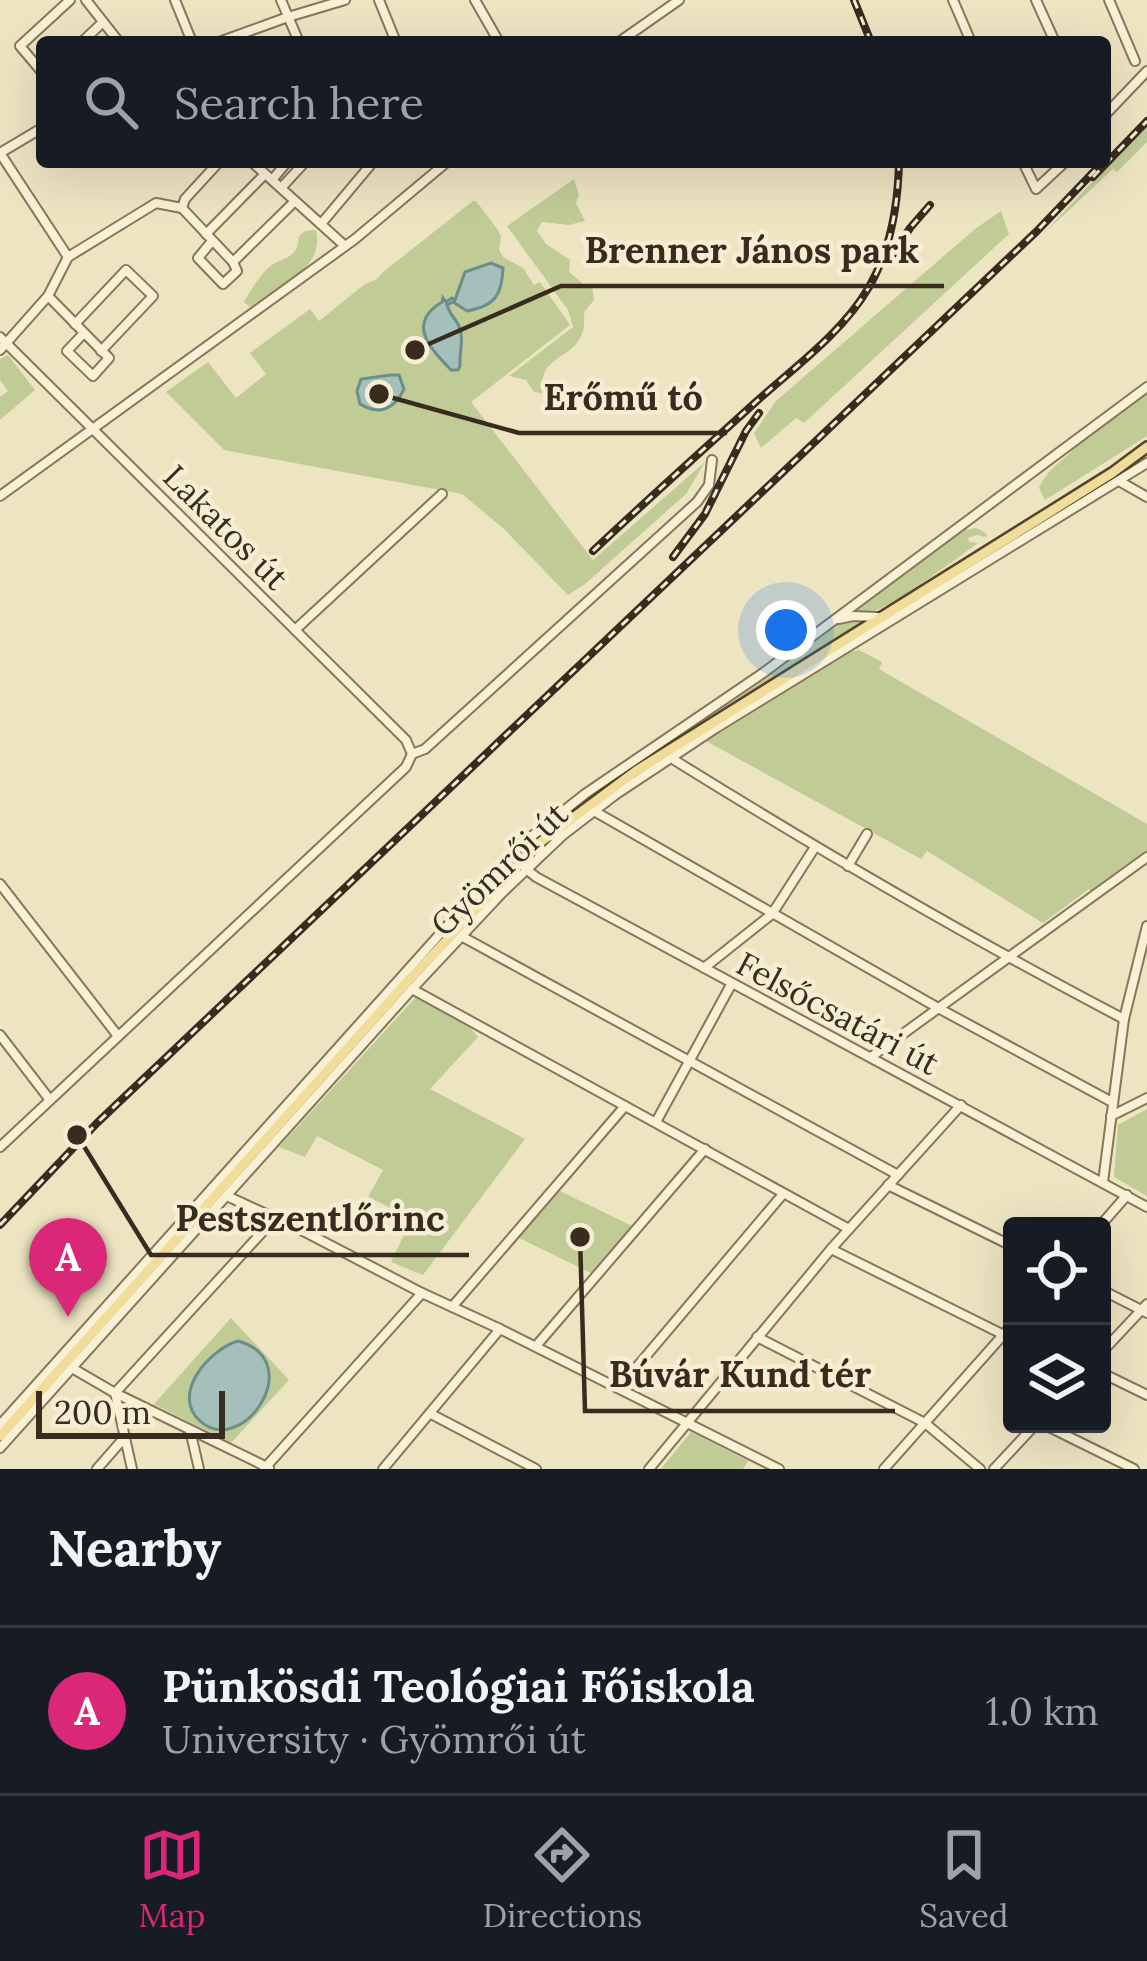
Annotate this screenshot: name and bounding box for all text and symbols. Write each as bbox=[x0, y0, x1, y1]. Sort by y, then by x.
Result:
search box bbox=[36, 36, 1111, 168]
icon: search bbox=[78, 69, 144, 135]
text: Search here bbox=[174, 74, 424, 131]
callout: Brenner János park bbox=[561, 214, 944, 286]
text: Brenner János park bbox=[585, 227, 919, 273]
callout: Erőmű tó bbox=[519, 361, 727, 433]
text: Erőmű tó bbox=[543, 374, 703, 420]
street label: Lakatos út bbox=[155, 456, 298, 599]
your location bbox=[756, 600, 816, 660]
street label: Gyömrői út bbox=[422, 793, 577, 945]
street label: Felsőcsatári út bbox=[730, 942, 947, 1084]
callout: Pestszentlőrinc bbox=[151, 1183, 469, 1255]
text: Pestszentlőrinc bbox=[175, 1195, 445, 1241]
map controls bbox=[1003, 1217, 1111, 1433]
button: locate bbox=[1003, 1217, 1111, 1325]
pin: A bbox=[29, 1218, 107, 1317]
button: layers bbox=[1003, 1325, 1111, 1433]
callout: Búvár Kund tér bbox=[585, 1339, 895, 1411]
text: Búvár Kund tér bbox=[609, 1351, 872, 1397]
scale bar bbox=[36, 1385, 225, 1438]
text: 200 m bbox=[54, 1391, 151, 1433]
text: Nearby bbox=[48, 1515, 221, 1580]
text: Pünkösdi Teológiai Főiskola bbox=[162, 1657, 755, 1714]
text: A bbox=[74, 1686, 100, 1736]
text: 1.0 km bbox=[986, 1686, 1099, 1736]
text: University · Gyömrői út bbox=[162, 1714, 586, 1764]
tab: Map bbox=[138, 1822, 206, 1936]
tab: Directions bbox=[483, 1822, 642, 1936]
tab: Saved bbox=[919, 1822, 1008, 1936]

